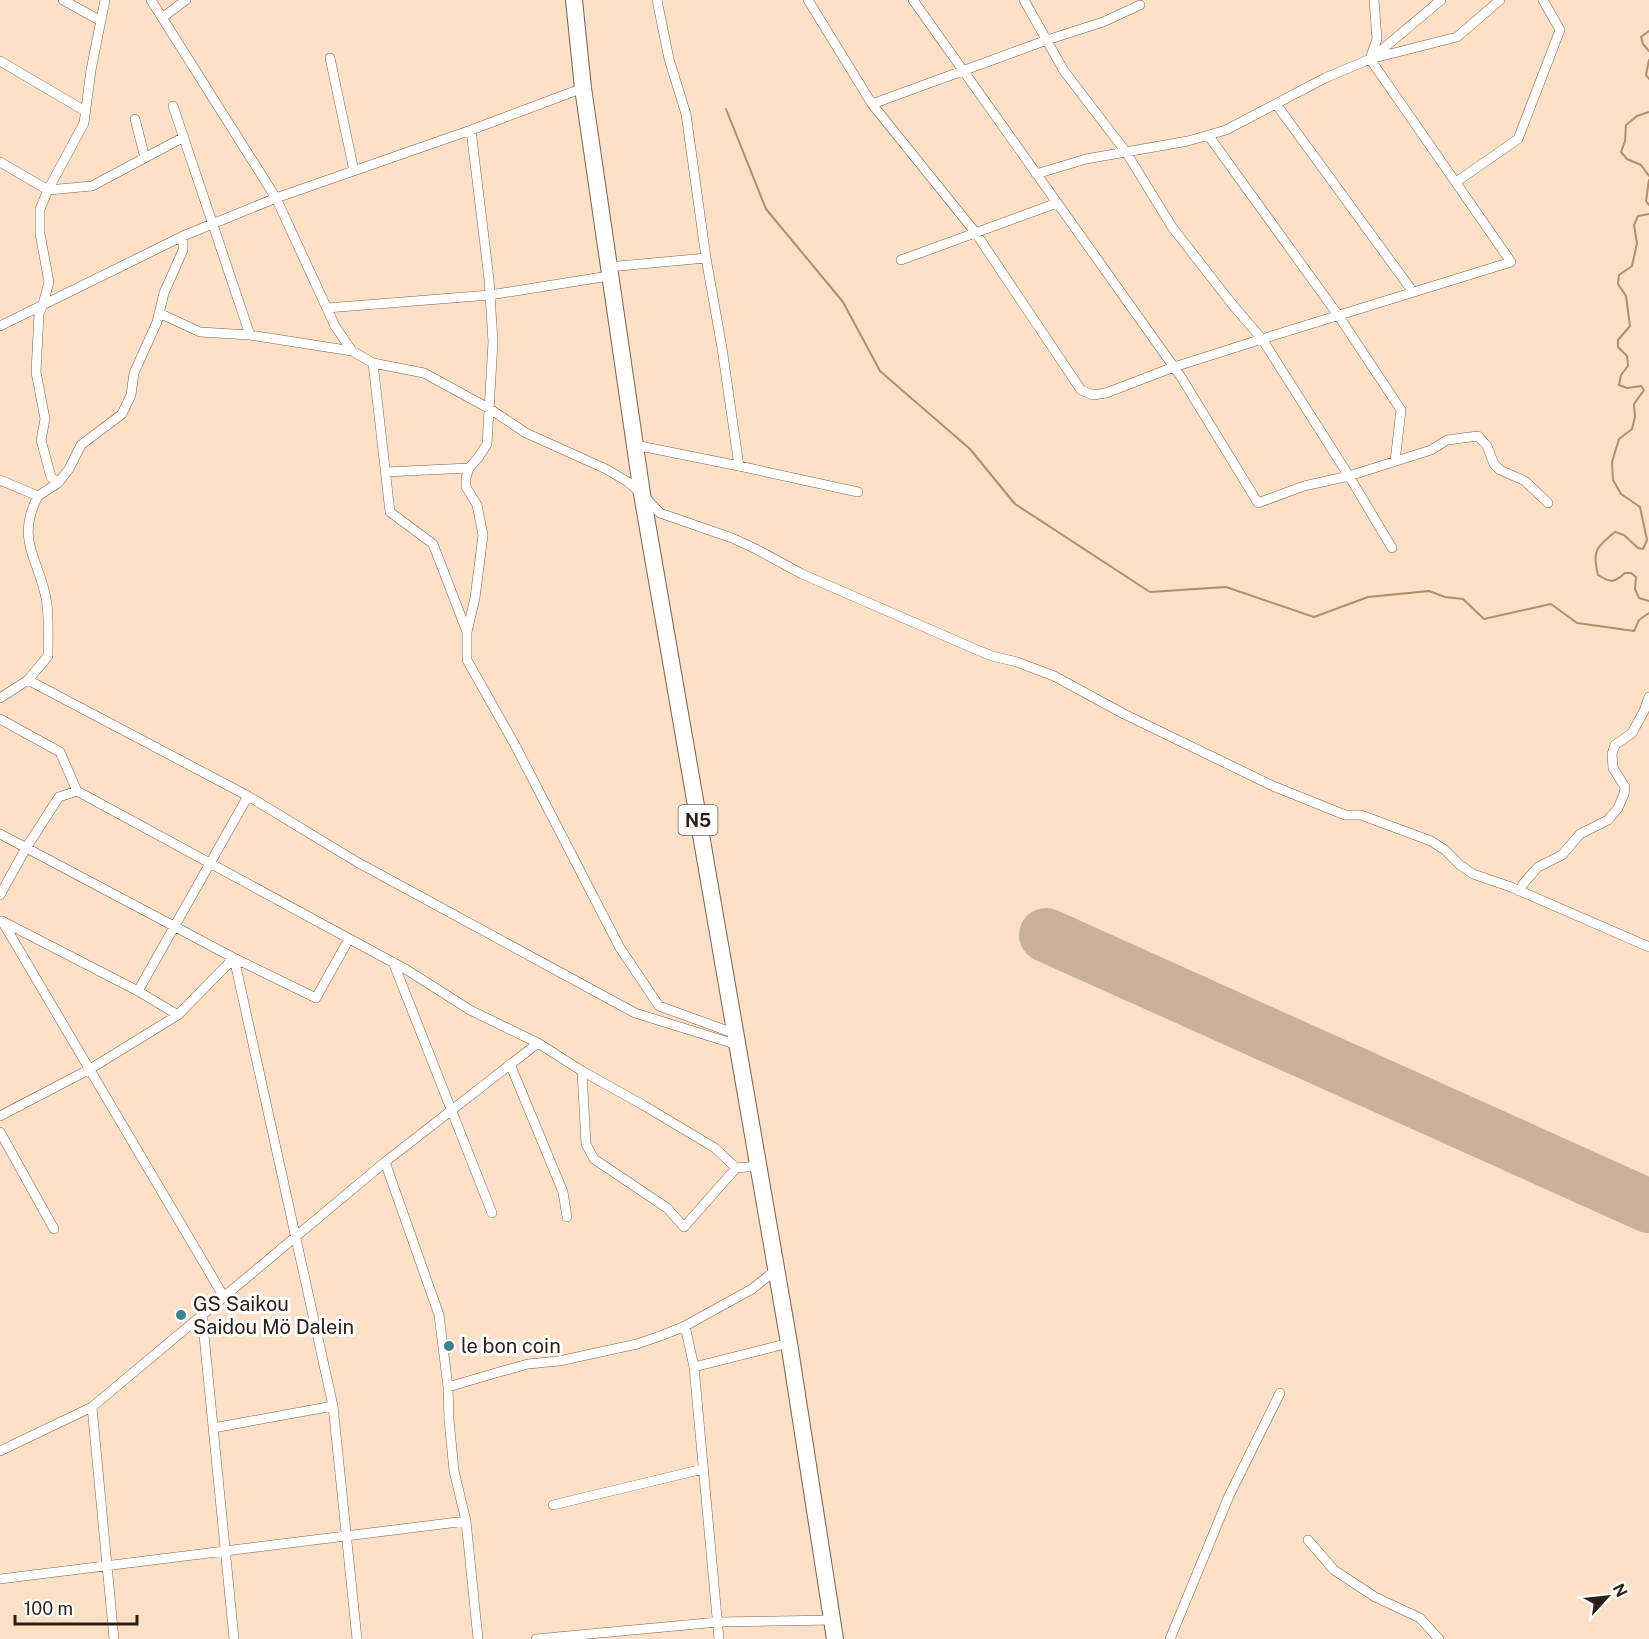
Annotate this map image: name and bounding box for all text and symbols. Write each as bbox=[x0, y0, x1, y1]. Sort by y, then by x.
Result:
road number: N5 bbox=[678, 805, 718, 835]
place label: GS Saikou Saidou Mö Dalein bbox=[193, 1292, 354, 1339]
marker: GS Saikou Saidou Mö Dalein bbox=[174, 1308, 188, 1322]
place label: le bon coin bbox=[461, 1334, 561, 1358]
marker: le bon coin bbox=[442, 1339, 456, 1353]
north arrow bbox=[1577, 1567, 1637, 1627]
text: N bbox=[1609, 1581, 1631, 1600]
scale bar bbox=[15, 1588, 136, 1626]
text: 100 m bbox=[24, 1598, 73, 1619]

